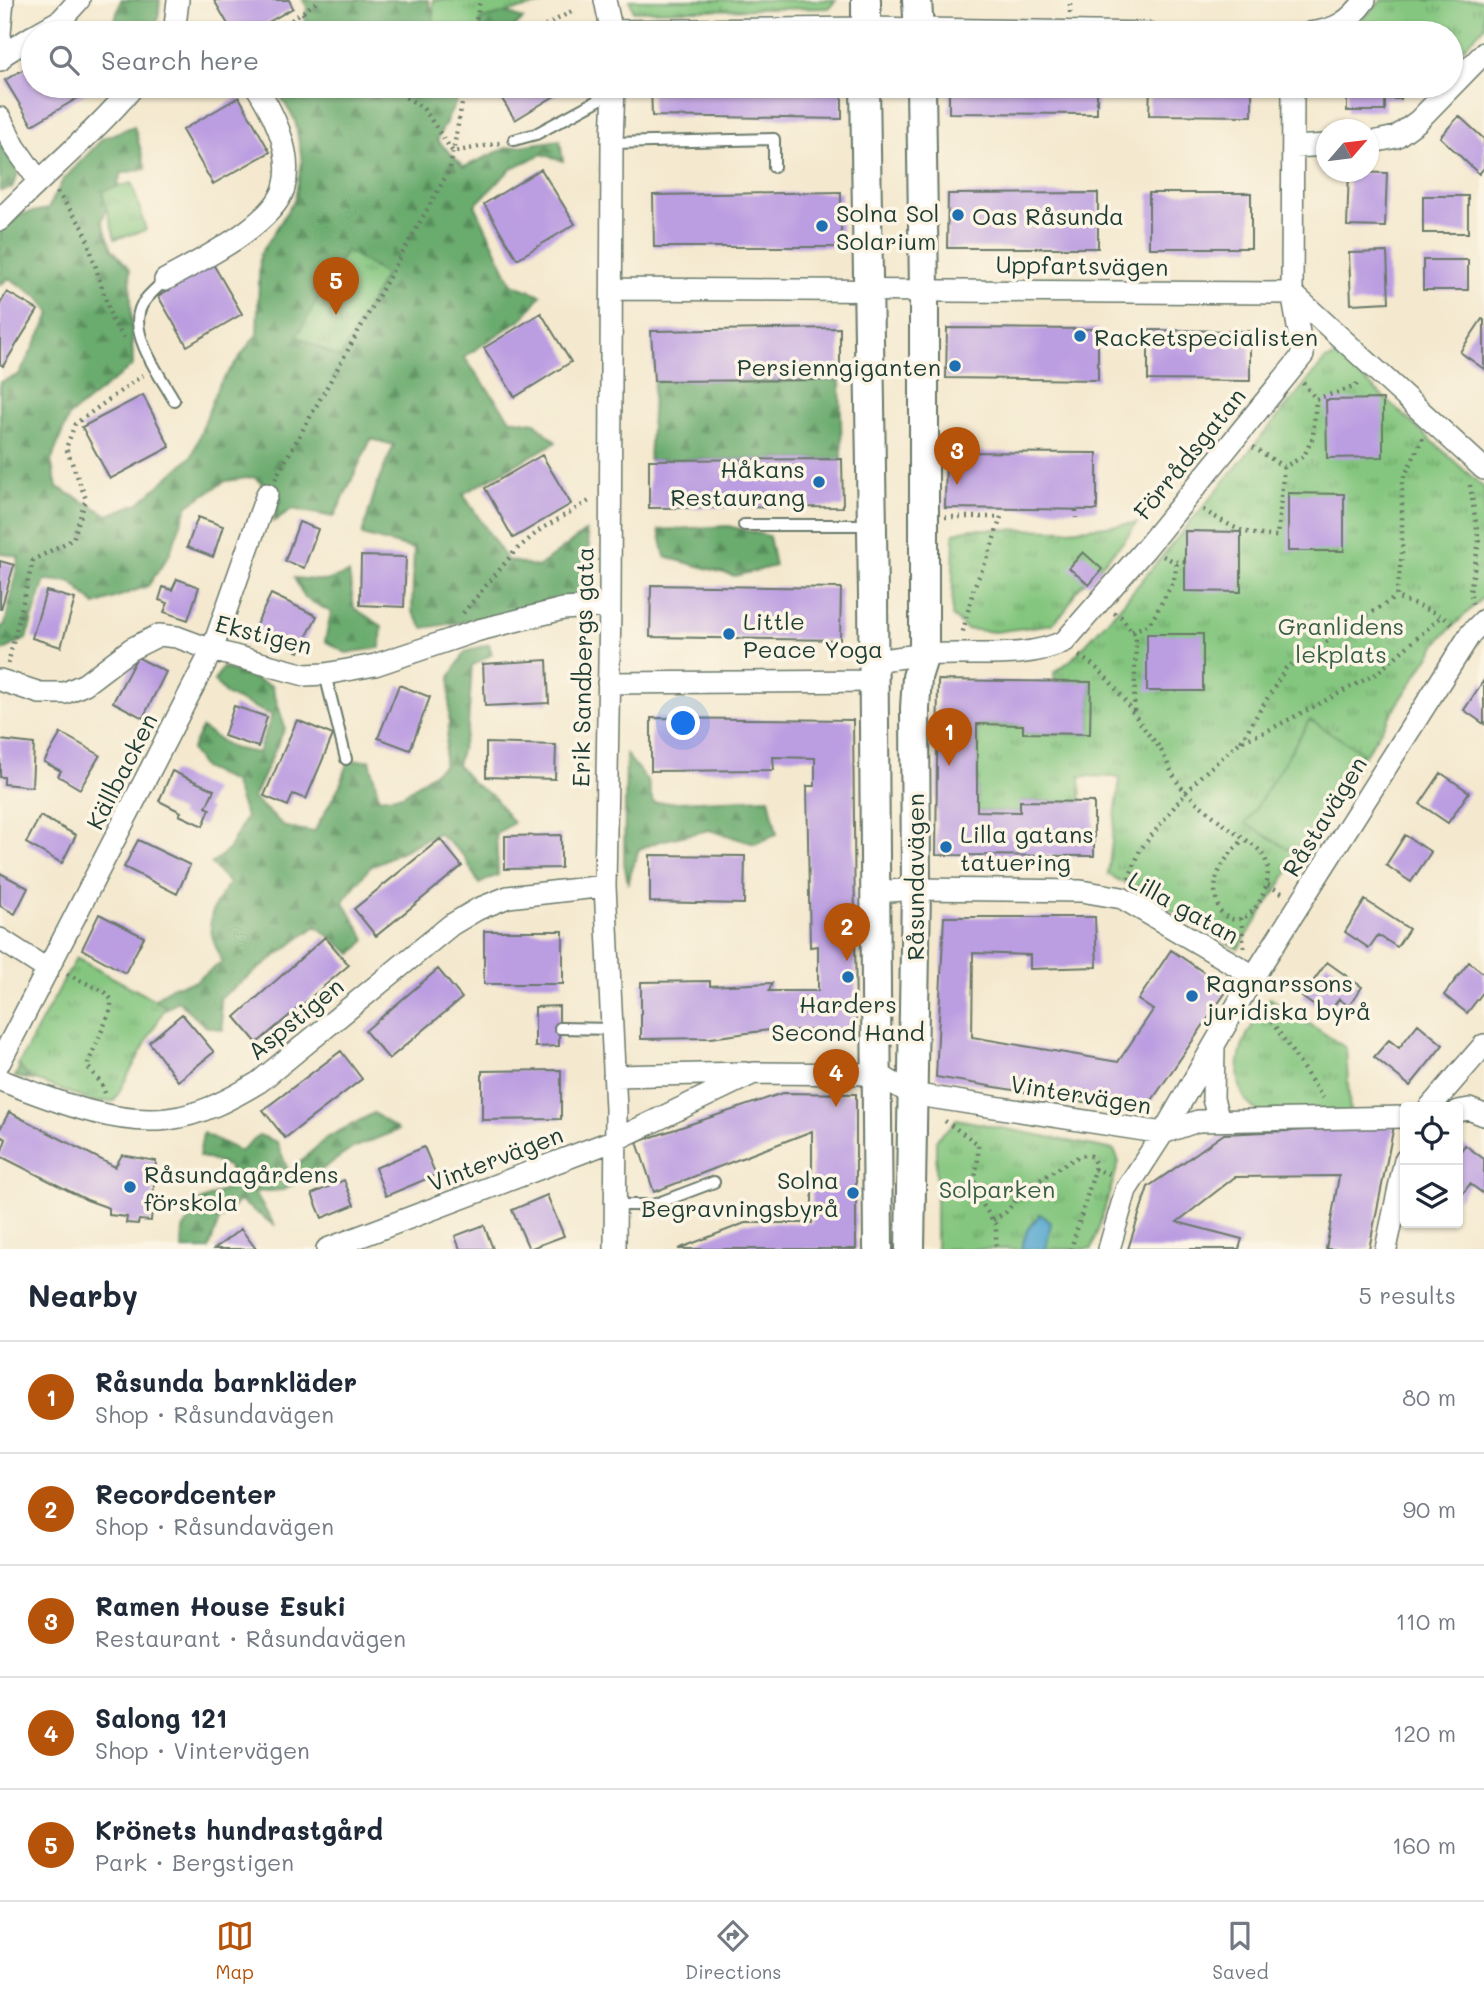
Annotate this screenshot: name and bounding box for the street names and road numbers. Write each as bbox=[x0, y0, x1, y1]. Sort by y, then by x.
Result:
street label: Uppfartsvägen bbox=[995, 248, 1169, 282]
street label: Förrådsgatan bbox=[1126, 381, 1252, 525]
street label: Erik Sandbergs gata bbox=[564, 547, 600, 787]
street label: Ekstigen bbox=[213, 607, 315, 661]
street label: Källbacken bbox=[78, 707, 164, 835]
street label: Råstavägen bbox=[1275, 750, 1373, 882]
street label: Råsundavägen bbox=[899, 793, 930, 961]
street label: Lilla gatan bbox=[1123, 864, 1245, 950]
street label: Aspstigen bbox=[241, 970, 349, 1066]
street label: Vintervägen bbox=[1008, 1068, 1154, 1120]
street label: Vintervägen bbox=[423, 1118, 567, 1198]

